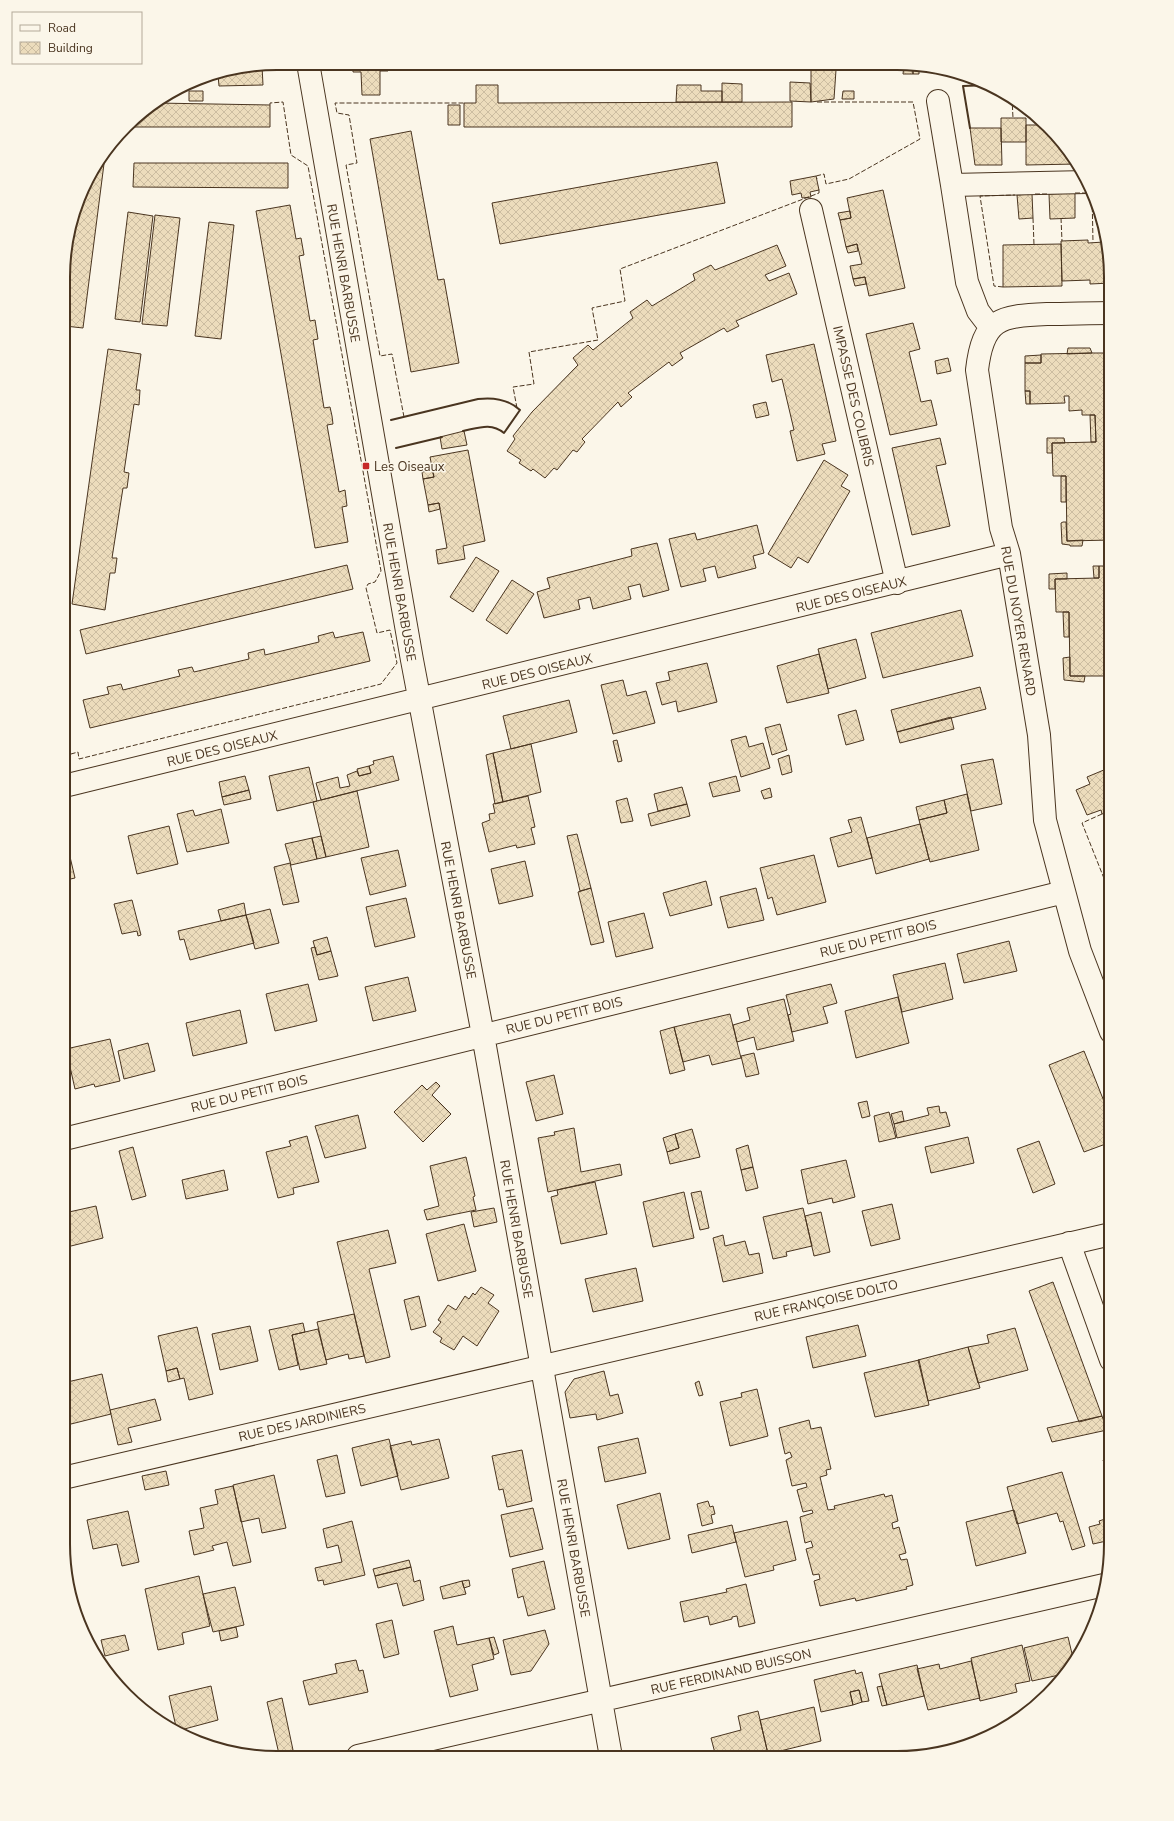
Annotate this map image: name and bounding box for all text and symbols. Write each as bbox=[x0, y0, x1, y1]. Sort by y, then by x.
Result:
legend bbox=[12, 12, 142, 64]
text: Road bbox=[48, 20, 76, 36]
text: Building bbox=[48, 40, 93, 56]
street label: RUE HENRI BARBUSSE bbox=[322, 203, 364, 344]
street label: IMPASSE DES COLIBRIS bbox=[828, 324, 878, 468]
place label: Les Oiseaux bbox=[374, 458, 445, 476]
marker: Les Oiseaux bbox=[361, 461, 371, 471]
street label: RUE HENRI BARBUSSE bbox=[378, 522, 420, 663]
street label: RUE DU NOYER RENARD bbox=[996, 545, 1040, 698]
street label: RUE DES OISEAUX bbox=[794, 572, 909, 617]
street label: RUE DES OISEAUX bbox=[480, 649, 595, 694]
street label: RUE DES OISEAUX bbox=[165, 726, 280, 771]
street label: RUE HENRI BARBUSSE bbox=[436, 840, 480, 981]
street label: RUE DU PETIT BOIS bbox=[818, 916, 938, 962]
street label: RUE DU PETIT BOIS bbox=[504, 993, 624, 1039]
street label: RUE DU PETIT BOIS bbox=[189, 1071, 309, 1117]
street label: RUE HENRI BARBUSSE bbox=[495, 1159, 537, 1300]
street label: RUE FRANÇOISE DOLTO bbox=[753, 1276, 900, 1326]
street label: RUE DES JARDINIERS bbox=[237, 1400, 368, 1446]
street label: RUE HENRI BARBUSSE bbox=[552, 1478, 594, 1619]
street label: RUE FERDINAND BUISSON bbox=[649, 1645, 813, 1699]

